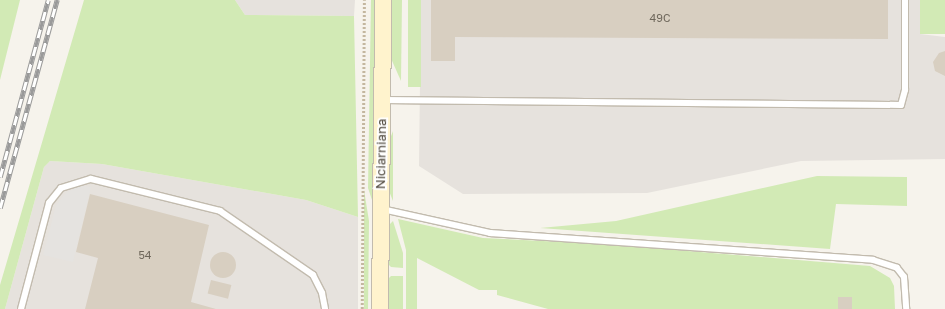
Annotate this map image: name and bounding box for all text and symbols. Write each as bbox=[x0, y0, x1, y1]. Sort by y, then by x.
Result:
house number: 49C bbox=[650, 11, 670, 25]
street label: Niciarniana bbox=[373, 119, 389, 189]
house number: 54 bbox=[138, 248, 152, 262]

